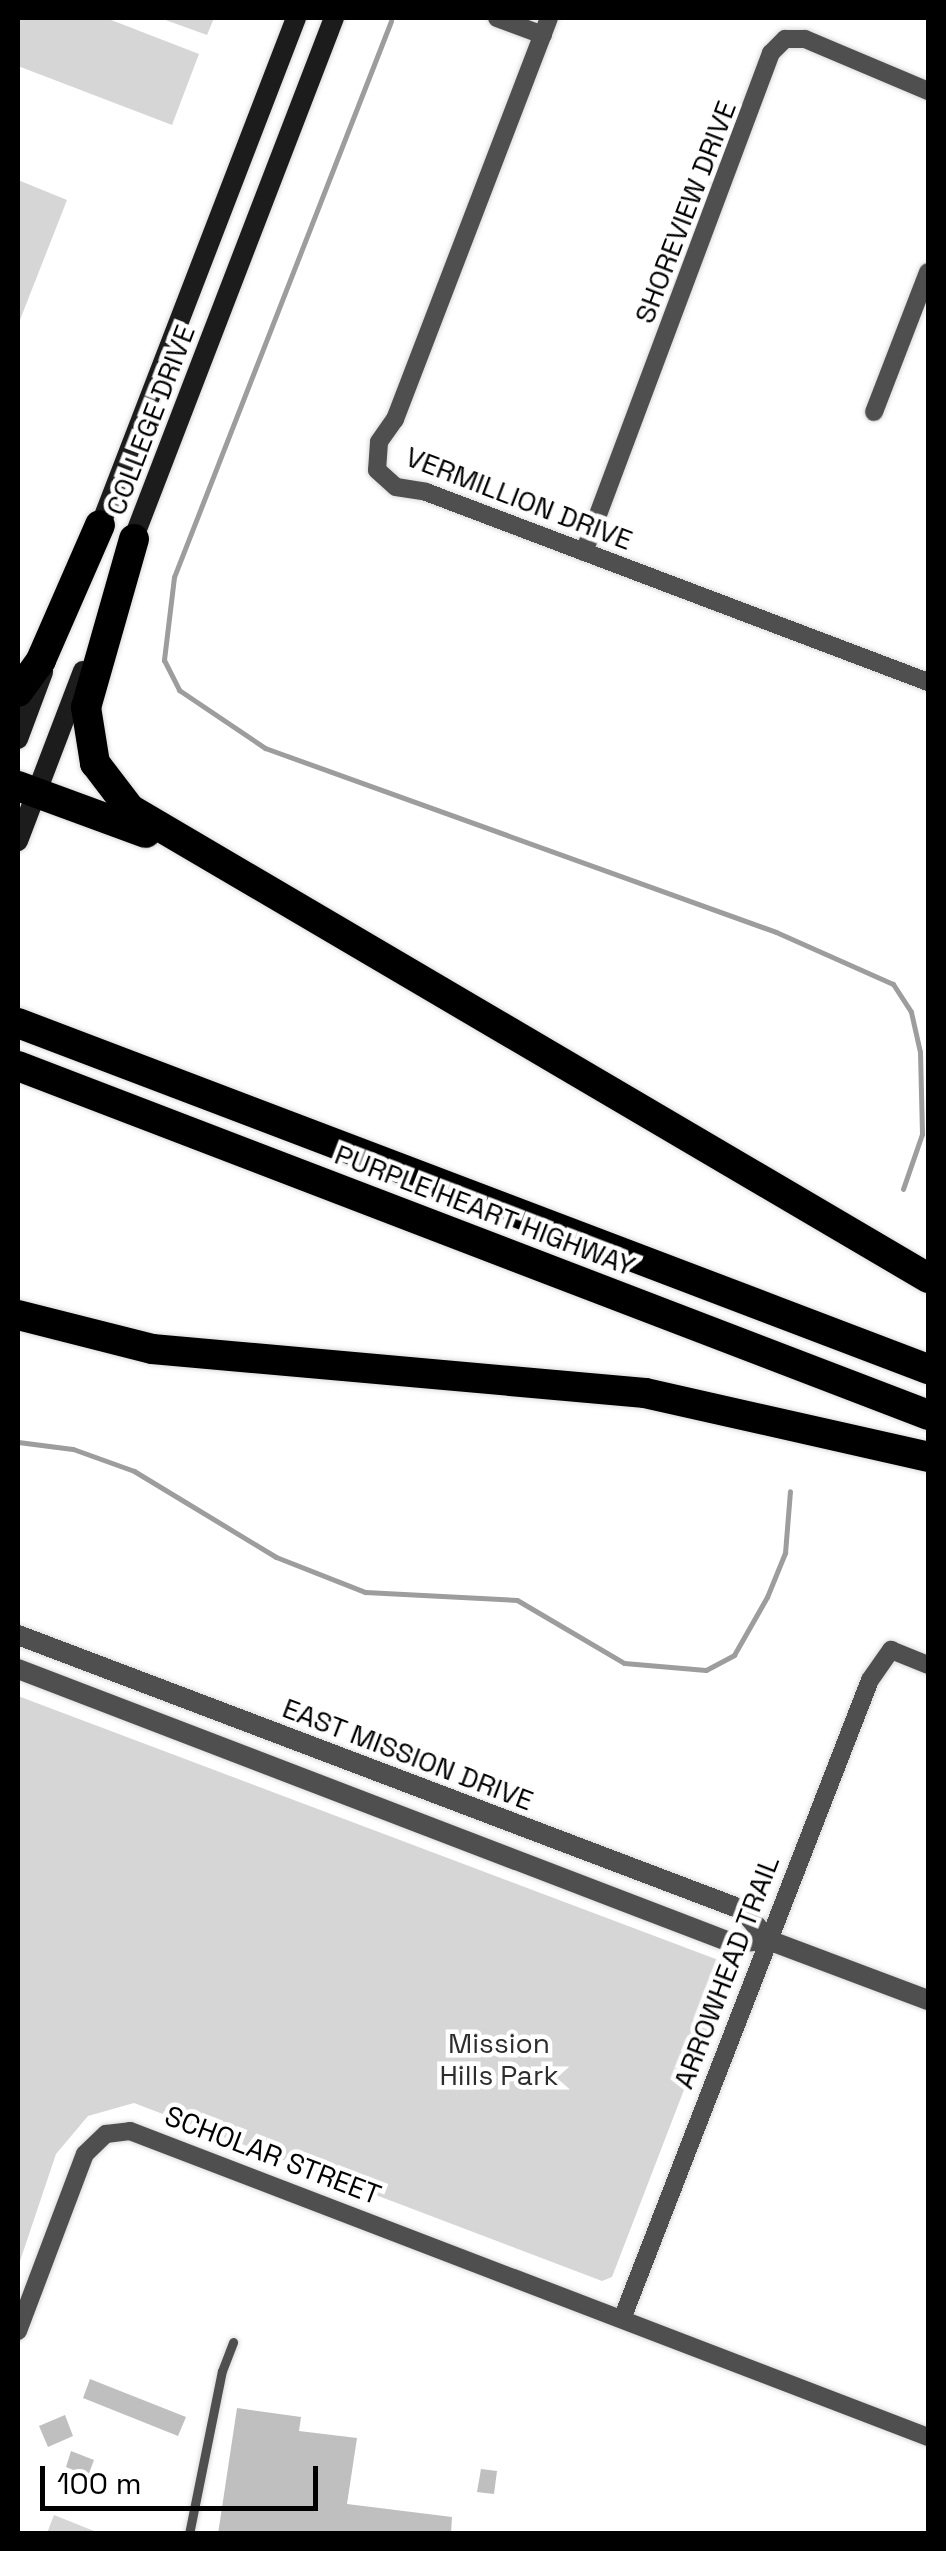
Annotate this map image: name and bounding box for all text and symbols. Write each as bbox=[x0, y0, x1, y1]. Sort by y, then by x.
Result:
street label: SHOREVIEW DRIVE bbox=[627, 96, 743, 328]
street label: COLLEGE DRIVE bbox=[98, 320, 202, 520]
street label: VERMILLION DRIVE bbox=[401, 439, 637, 557]
street label: PURPLE HEART HIGHWAY bbox=[330, 1137, 640, 1283]
street label: EAST MISSION DRIVE bbox=[278, 1691, 538, 1817]
street label: ARROWHEAD TRAIL bbox=[666, 1850, 786, 2094]
park label: Mission Hills Park bbox=[439, 2026, 559, 2092]
street label: SCHOLAR STREET bbox=[160, 2098, 386, 2212]
scale bar bbox=[45, 2446, 322, 2508]
text: 100 m bbox=[57, 2464, 142, 2503]

